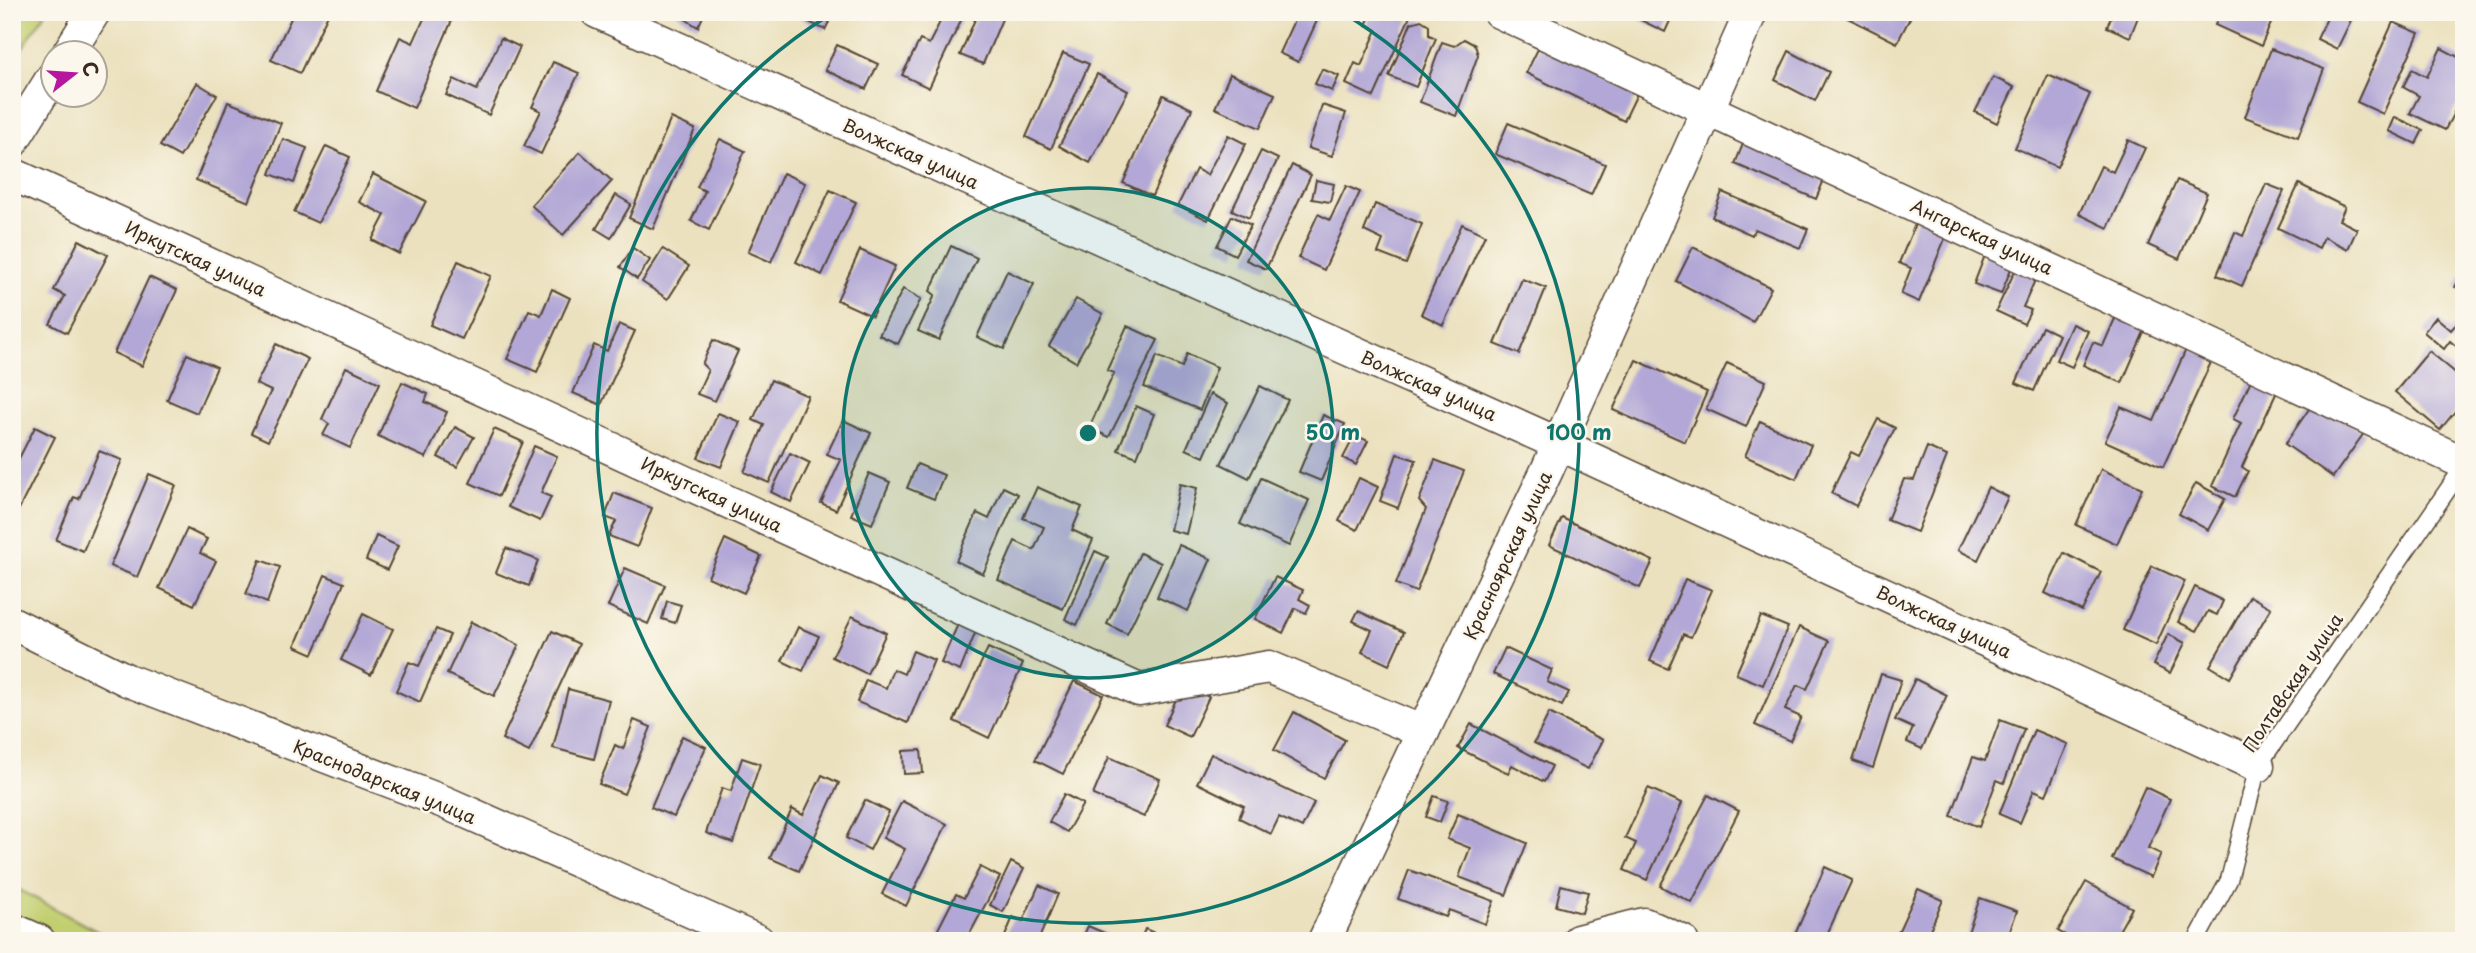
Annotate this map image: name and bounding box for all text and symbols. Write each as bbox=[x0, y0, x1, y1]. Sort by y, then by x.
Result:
north arrow bbox=[38, 38, 108, 108]
text: С bbox=[76, 58, 107, 80]
street label: Волжская улица bbox=[839, 111, 984, 195]
street label: Ангарская улица bbox=[1906, 191, 2058, 281]
street label: Иркутская улица bbox=[121, 213, 272, 303]
street label: Волжская улица bbox=[1357, 343, 1502, 427]
text: 50 m bbox=[1306, 415, 1360, 447]
text: 100 m bbox=[1546, 415, 1612, 447]
centre of rings bbox=[1076, 421, 1100, 445]
street label: Иркутская улица bbox=[637, 449, 788, 539]
street label: Красноярская улица bbox=[1456, 466, 1558, 644]
street label: Волжская улица bbox=[1872, 578, 2017, 664]
street label: Полтавская улица bbox=[2235, 606, 2349, 757]
street label: Краснодарская улица bbox=[290, 732, 481, 830]

